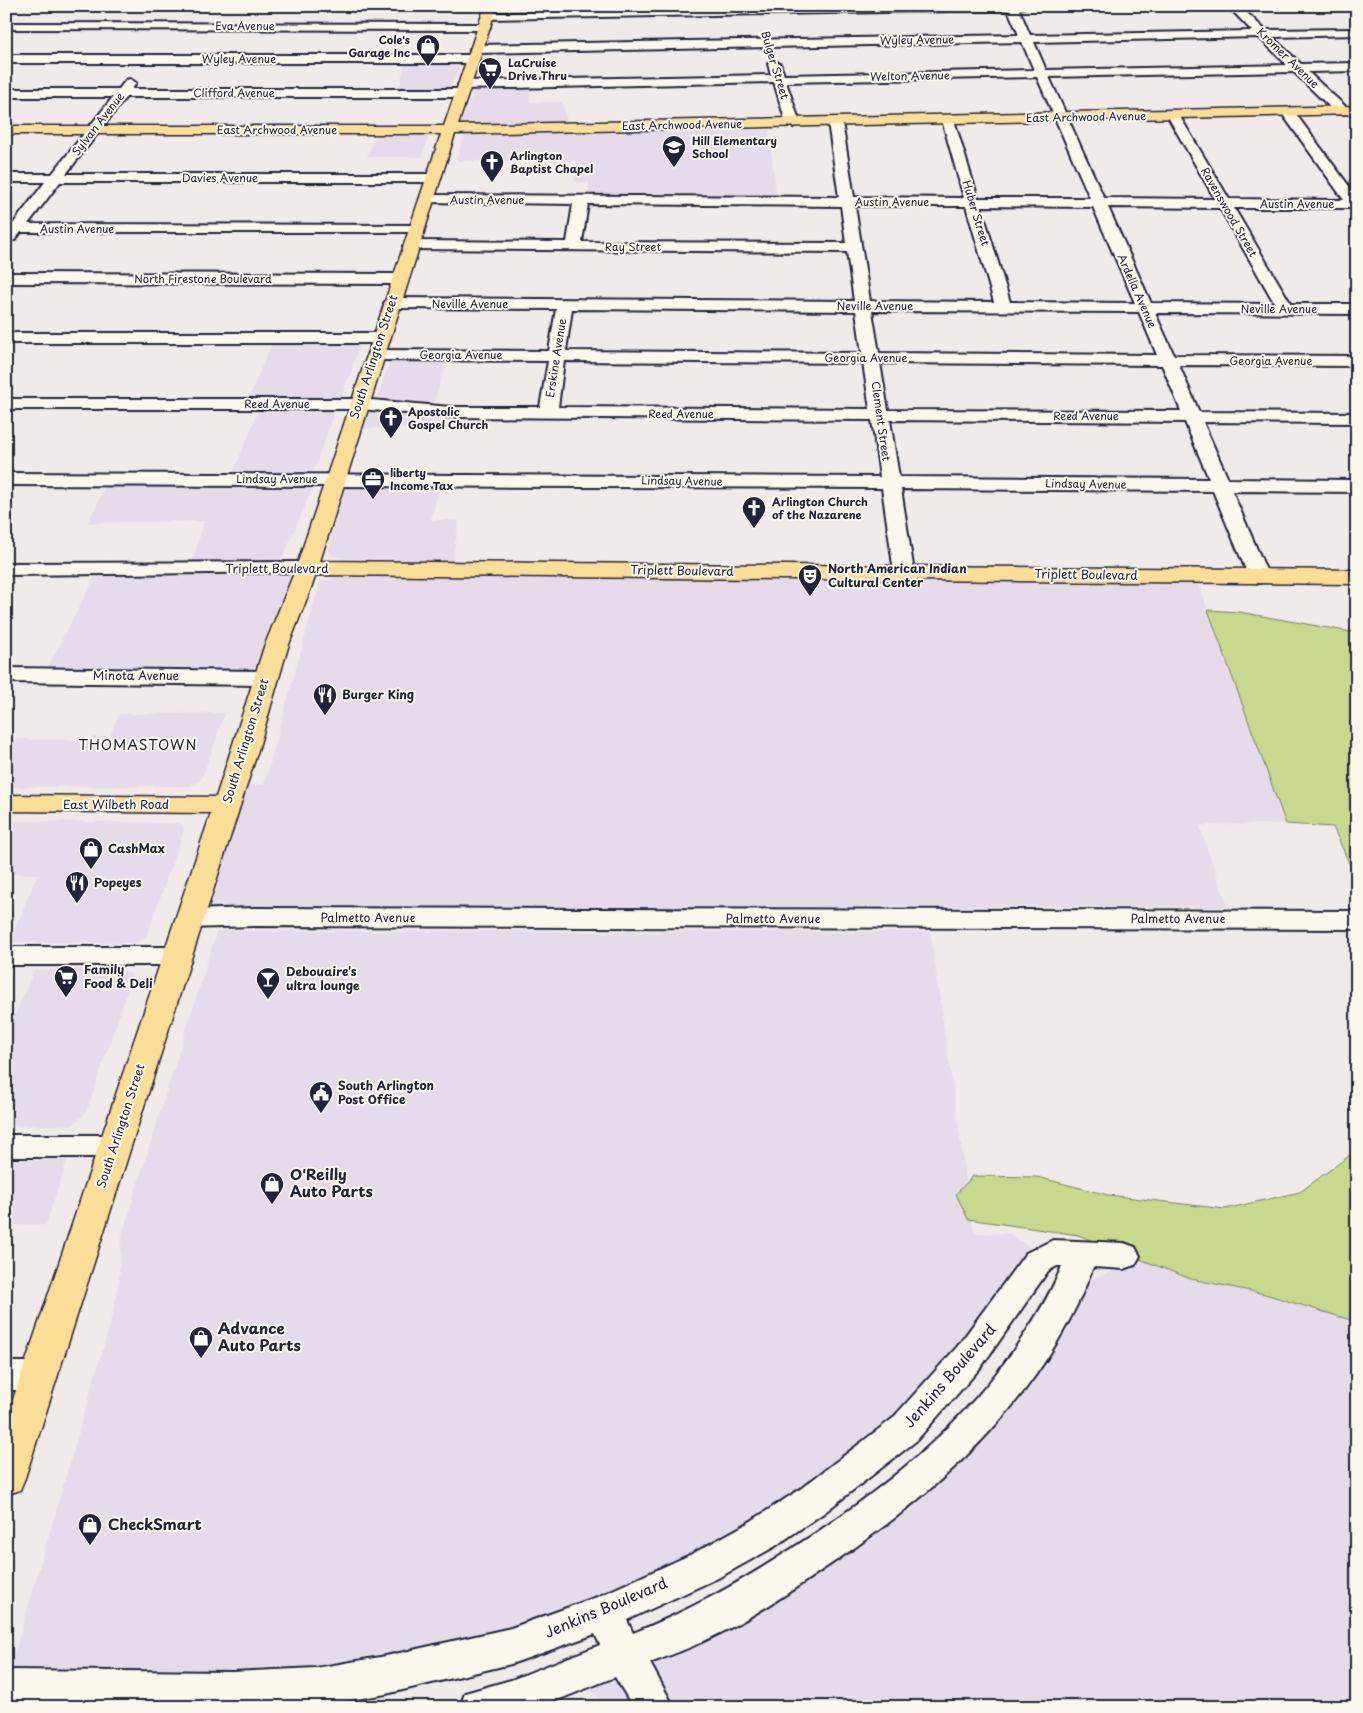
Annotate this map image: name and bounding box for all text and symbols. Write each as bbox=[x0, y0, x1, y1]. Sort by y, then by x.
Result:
street label: Eva Avenue bbox=[215, 17, 275, 34]
street label: Kromer Avenue bbox=[1253, 23, 1323, 92]
street label: Bulger Street bbox=[757, 29, 794, 101]
street label: Wyley Avenue bbox=[880, 30, 954, 49]
place label: Cole's Garage Inc bbox=[348, 31, 410, 61]
shop icon: Cole's Garage Inc bbox=[415, 33, 441, 67]
street label: Wyley Avenue bbox=[202, 50, 276, 67]
place label: LaCruise Drive Thru bbox=[508, 54, 567, 84]
supermarket icon: LaCruise Drive Thru bbox=[477, 56, 503, 90]
street label: Welton Avenue bbox=[870, 66, 950, 85]
street label: Clifford Avenue bbox=[193, 84, 275, 101]
street label: Sylvan Avenue bbox=[67, 88, 128, 159]
street label: East Archwood Avenue bbox=[1026, 107, 1146, 126]
street label: East Archwood Avenue bbox=[622, 115, 742, 134]
street label: East Archwood Avenue bbox=[217, 121, 337, 138]
place label: Hill Elementary School bbox=[692, 132, 777, 162]
school or university icon: Hill Elementary School bbox=[661, 134, 687, 168]
place label: Arlington Baptist Chapel bbox=[510, 147, 593, 177]
church icon: Arlington Baptist Chapel bbox=[479, 149, 505, 183]
street label: Ravenswood Street bbox=[1197, 164, 1262, 260]
street label: Davies Avenue bbox=[182, 169, 258, 186]
street label: Huber Street bbox=[958, 178, 995, 248]
street label: Austin Avenue bbox=[450, 191, 524, 208]
street label: Austin Avenue bbox=[855, 193, 929, 210]
street label: Austin Avenue bbox=[1260, 195, 1334, 212]
street label: Austin Avenue bbox=[40, 220, 114, 237]
street label: Ray Street bbox=[605, 238, 662, 255]
street label: Ardella Avenue bbox=[1114, 251, 1161, 331]
street label: North Firestone Boulevard bbox=[134, 270, 272, 287]
street label: South Arlington Street bbox=[344, 292, 402, 421]
street label: Neville Avenue bbox=[432, 295, 508, 312]
street label: Neville Avenue bbox=[837, 297, 913, 314]
street label: Neville Avenue bbox=[1241, 300, 1317, 317]
street label: Erskine Avenue bbox=[541, 317, 570, 399]
street label: Georgia Avenue bbox=[420, 346, 502, 363]
street label: Georgia Avenue bbox=[825, 349, 907, 366]
street label: Georgia Avenue bbox=[1230, 352, 1312, 369]
street label: Clement Street bbox=[867, 380, 896, 463]
street label: Reed Avenue bbox=[244, 395, 310, 412]
place label: Apostolic Gospel Church bbox=[408, 403, 488, 433]
church icon: Apostolic Gospel Church bbox=[378, 405, 404, 439]
street label: Reed Avenue bbox=[648, 405, 714, 422]
street label: Reed Avenue bbox=[1053, 407, 1119, 424]
place label: liberty Income Tax bbox=[390, 464, 453, 494]
office icon: liberty Income Tax bbox=[360, 466, 386, 500]
street label: Lindsay Avenue bbox=[236, 470, 318, 487]
street label: Lindsay Avenue bbox=[641, 471, 723, 490]
street label: Lindsay Avenue bbox=[1045, 474, 1127, 493]
place label: Arlington Church of the Nazarene bbox=[772, 493, 868, 523]
church icon: Arlington Church of the Nazarene bbox=[741, 495, 767, 529]
street label: Triplett Boulevard bbox=[225, 559, 329, 577]
place label: North American Indian Cultural Center bbox=[828, 559, 967, 591]
street label: Triplett Boulevard bbox=[630, 560, 734, 580]
theatre icon: North American Indian Cultural Center bbox=[797, 563, 823, 597]
street label: Triplett Boulevard bbox=[1034, 564, 1138, 584]
street label: Minota Avenue bbox=[93, 666, 180, 684]
street label: South Arlington Street bbox=[217, 676, 273, 805]
restaurant icon: Burger King bbox=[312, 682, 338, 716]
place label: Burger King bbox=[342, 685, 414, 703]
district label: THOMASTOWN bbox=[79, 734, 197, 755]
street label: East Wilbeth Road bbox=[63, 795, 169, 813]
shop icon: CashMax bbox=[78, 836, 104, 870]
place label: CashMax bbox=[108, 839, 165, 857]
restaurant icon: Popeyes bbox=[64, 870, 90, 904]
place label: Popeyes bbox=[94, 873, 142, 891]
street label: Palmetto Avenue bbox=[321, 908, 415, 926]
street label: Palmetto Avenue bbox=[726, 909, 820, 927]
street label: Palmetto Avenue bbox=[1131, 909, 1225, 927]
place label: Family Food & Deli bbox=[84, 960, 153, 992]
place label: Debouaire's ultra lounge bbox=[286, 962, 360, 994]
supermarket icon: Family Food & Deli bbox=[53, 964, 79, 998]
bar icon: Debouaire's ultra lounge bbox=[255, 966, 281, 1000]
street label: South Arlington Street bbox=[91, 1061, 149, 1190]
place label: South Arlington Post Office bbox=[338, 1076, 434, 1108]
public building icon: South Arlington Post Office bbox=[308, 1080, 334, 1114]
place label: O'Reilly Auto Parts bbox=[290, 1162, 373, 1202]
shop icon: O'Reilly Auto Parts bbox=[259, 1171, 285, 1205]
place label: Advance Auto Parts bbox=[218, 1316, 301, 1356]
street label: Jenkins Boulevard bbox=[897, 1318, 1001, 1432]
shop icon: Advance Auto Parts bbox=[188, 1325, 214, 1359]
shop icon: CheckSmart bbox=[77, 1512, 103, 1546]
place label: CheckSmart bbox=[108, 1512, 202, 1535]
street label: Jenkins Boulevard bbox=[540, 1570, 670, 1643]

